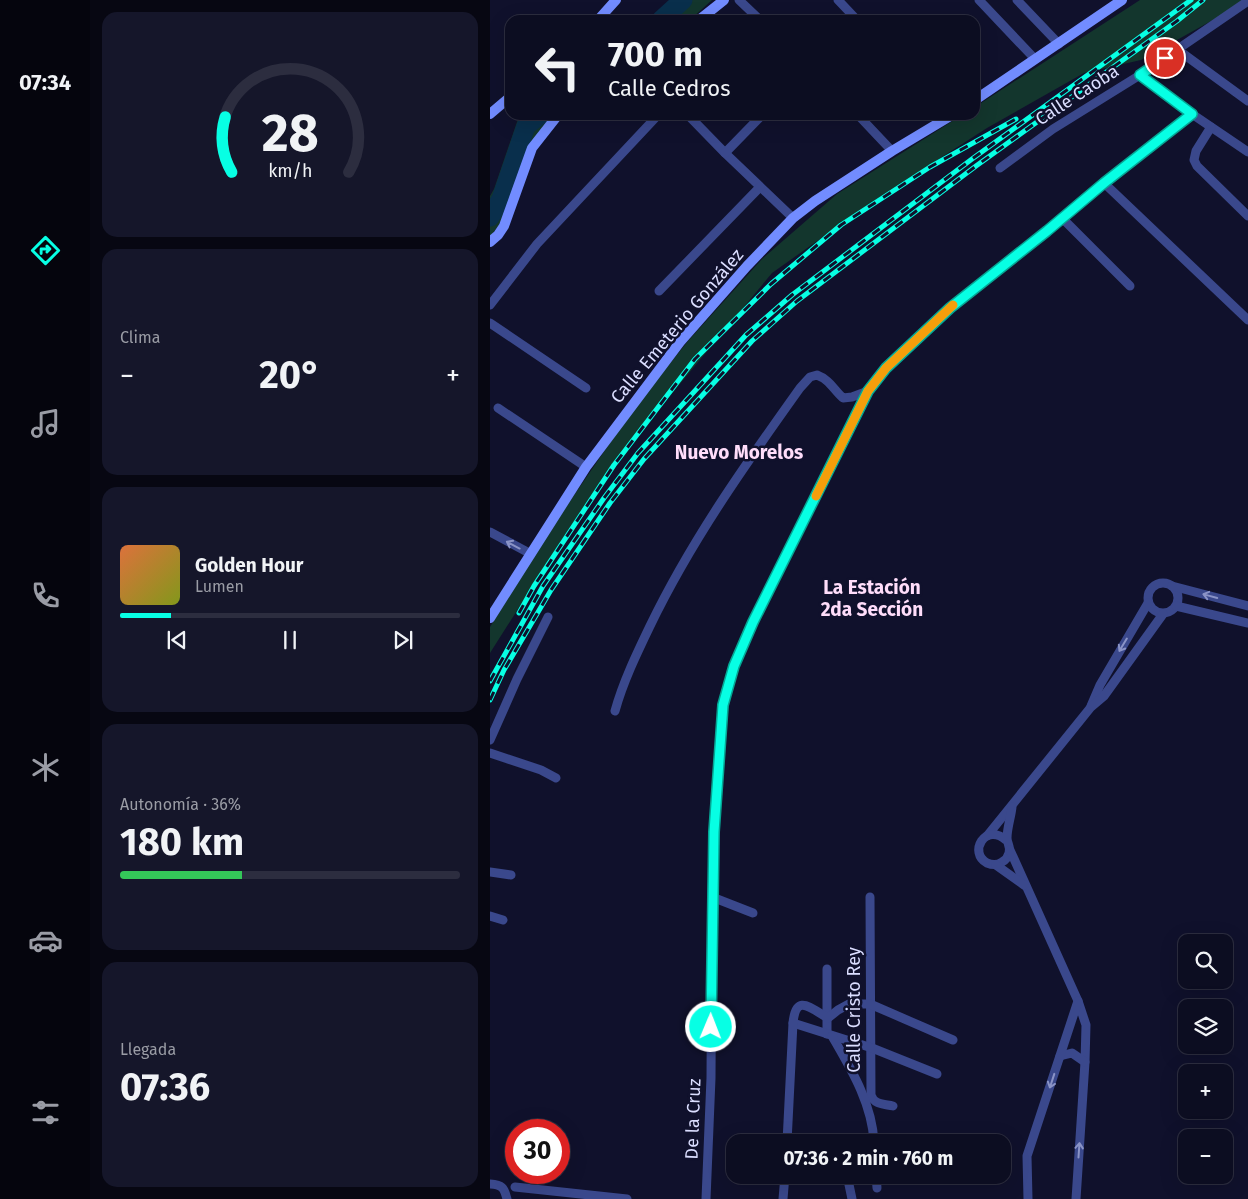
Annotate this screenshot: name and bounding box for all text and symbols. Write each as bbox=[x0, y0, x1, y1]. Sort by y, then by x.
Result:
text: 700 m bbox=[608, 33, 703, 75]
icon: left bbox=[525, 35, 590, 100]
pin bbox=[1144, 37, 1186, 79]
icon: arrive bbox=[1151, 44, 1179, 72]
street label: Calle Caoba bbox=[1031, 60, 1123, 130]
text: 07:34 bbox=[19, 69, 71, 96]
text: Calle Cedros bbox=[608, 75, 730, 102]
text: 28 bbox=[261, 102, 319, 165]
text: km/h bbox=[268, 160, 312, 182]
icon: directions bbox=[28, 233, 63, 268]
street label: Calle Emeterio González bbox=[606, 244, 748, 408]
text: Clima bbox=[120, 328, 160, 347]
text: 20° bbox=[259, 352, 321, 398]
text: − bbox=[120, 359, 134, 392]
text: + bbox=[446, 359, 460, 392]
icon: music bbox=[28, 406, 63, 441]
district label: Nuevo Morelos bbox=[675, 441, 803, 464]
one-way arrow bbox=[506, 540, 521, 550]
text: Golden Hour bbox=[195, 554, 304, 577]
district label: La Estación 2da Sección bbox=[821, 576, 923, 621]
text: Lumen bbox=[195, 577, 244, 596]
icon: phone bbox=[28, 578, 63, 613]
one-way arrow bbox=[1202, 590, 1218, 600]
icon: previous bbox=[163, 626, 191, 654]
icon: pause bbox=[276, 626, 304, 654]
icon: next bbox=[389, 626, 417, 654]
one-way arrow bbox=[1117, 638, 1127, 652]
icon: climate bbox=[28, 750, 63, 785]
text: Autonomía · 36% bbox=[120, 795, 241, 814]
text: 180 km bbox=[120, 819, 244, 865]
icon: car bbox=[28, 923, 63, 958]
map controls bbox=[1178, 934, 1233, 1184]
button: search bbox=[1178, 934, 1233, 989]
street label: Calle Cristo Rey bbox=[843, 947, 865, 1073]
button: layers bbox=[1178, 999, 1233, 1054]
position arrow bbox=[684, 1000, 736, 1052]
text: Llegada bbox=[120, 1040, 176, 1059]
text: 07:36 bbox=[120, 1064, 210, 1110]
button: + bbox=[1178, 1064, 1233, 1119]
one-way arrow bbox=[1047, 1072, 1056, 1088]
street label: De la Cruz bbox=[681, 1078, 705, 1160]
icon: filters bbox=[28, 1095, 63, 1130]
speed limit sign: 30 bbox=[505, 1119, 570, 1184]
button: − bbox=[1178, 1129, 1233, 1184]
one-way arrow bbox=[1075, 1143, 1084, 1159]
text: 07:36 · 2 min · 760 m bbox=[784, 1147, 953, 1170]

